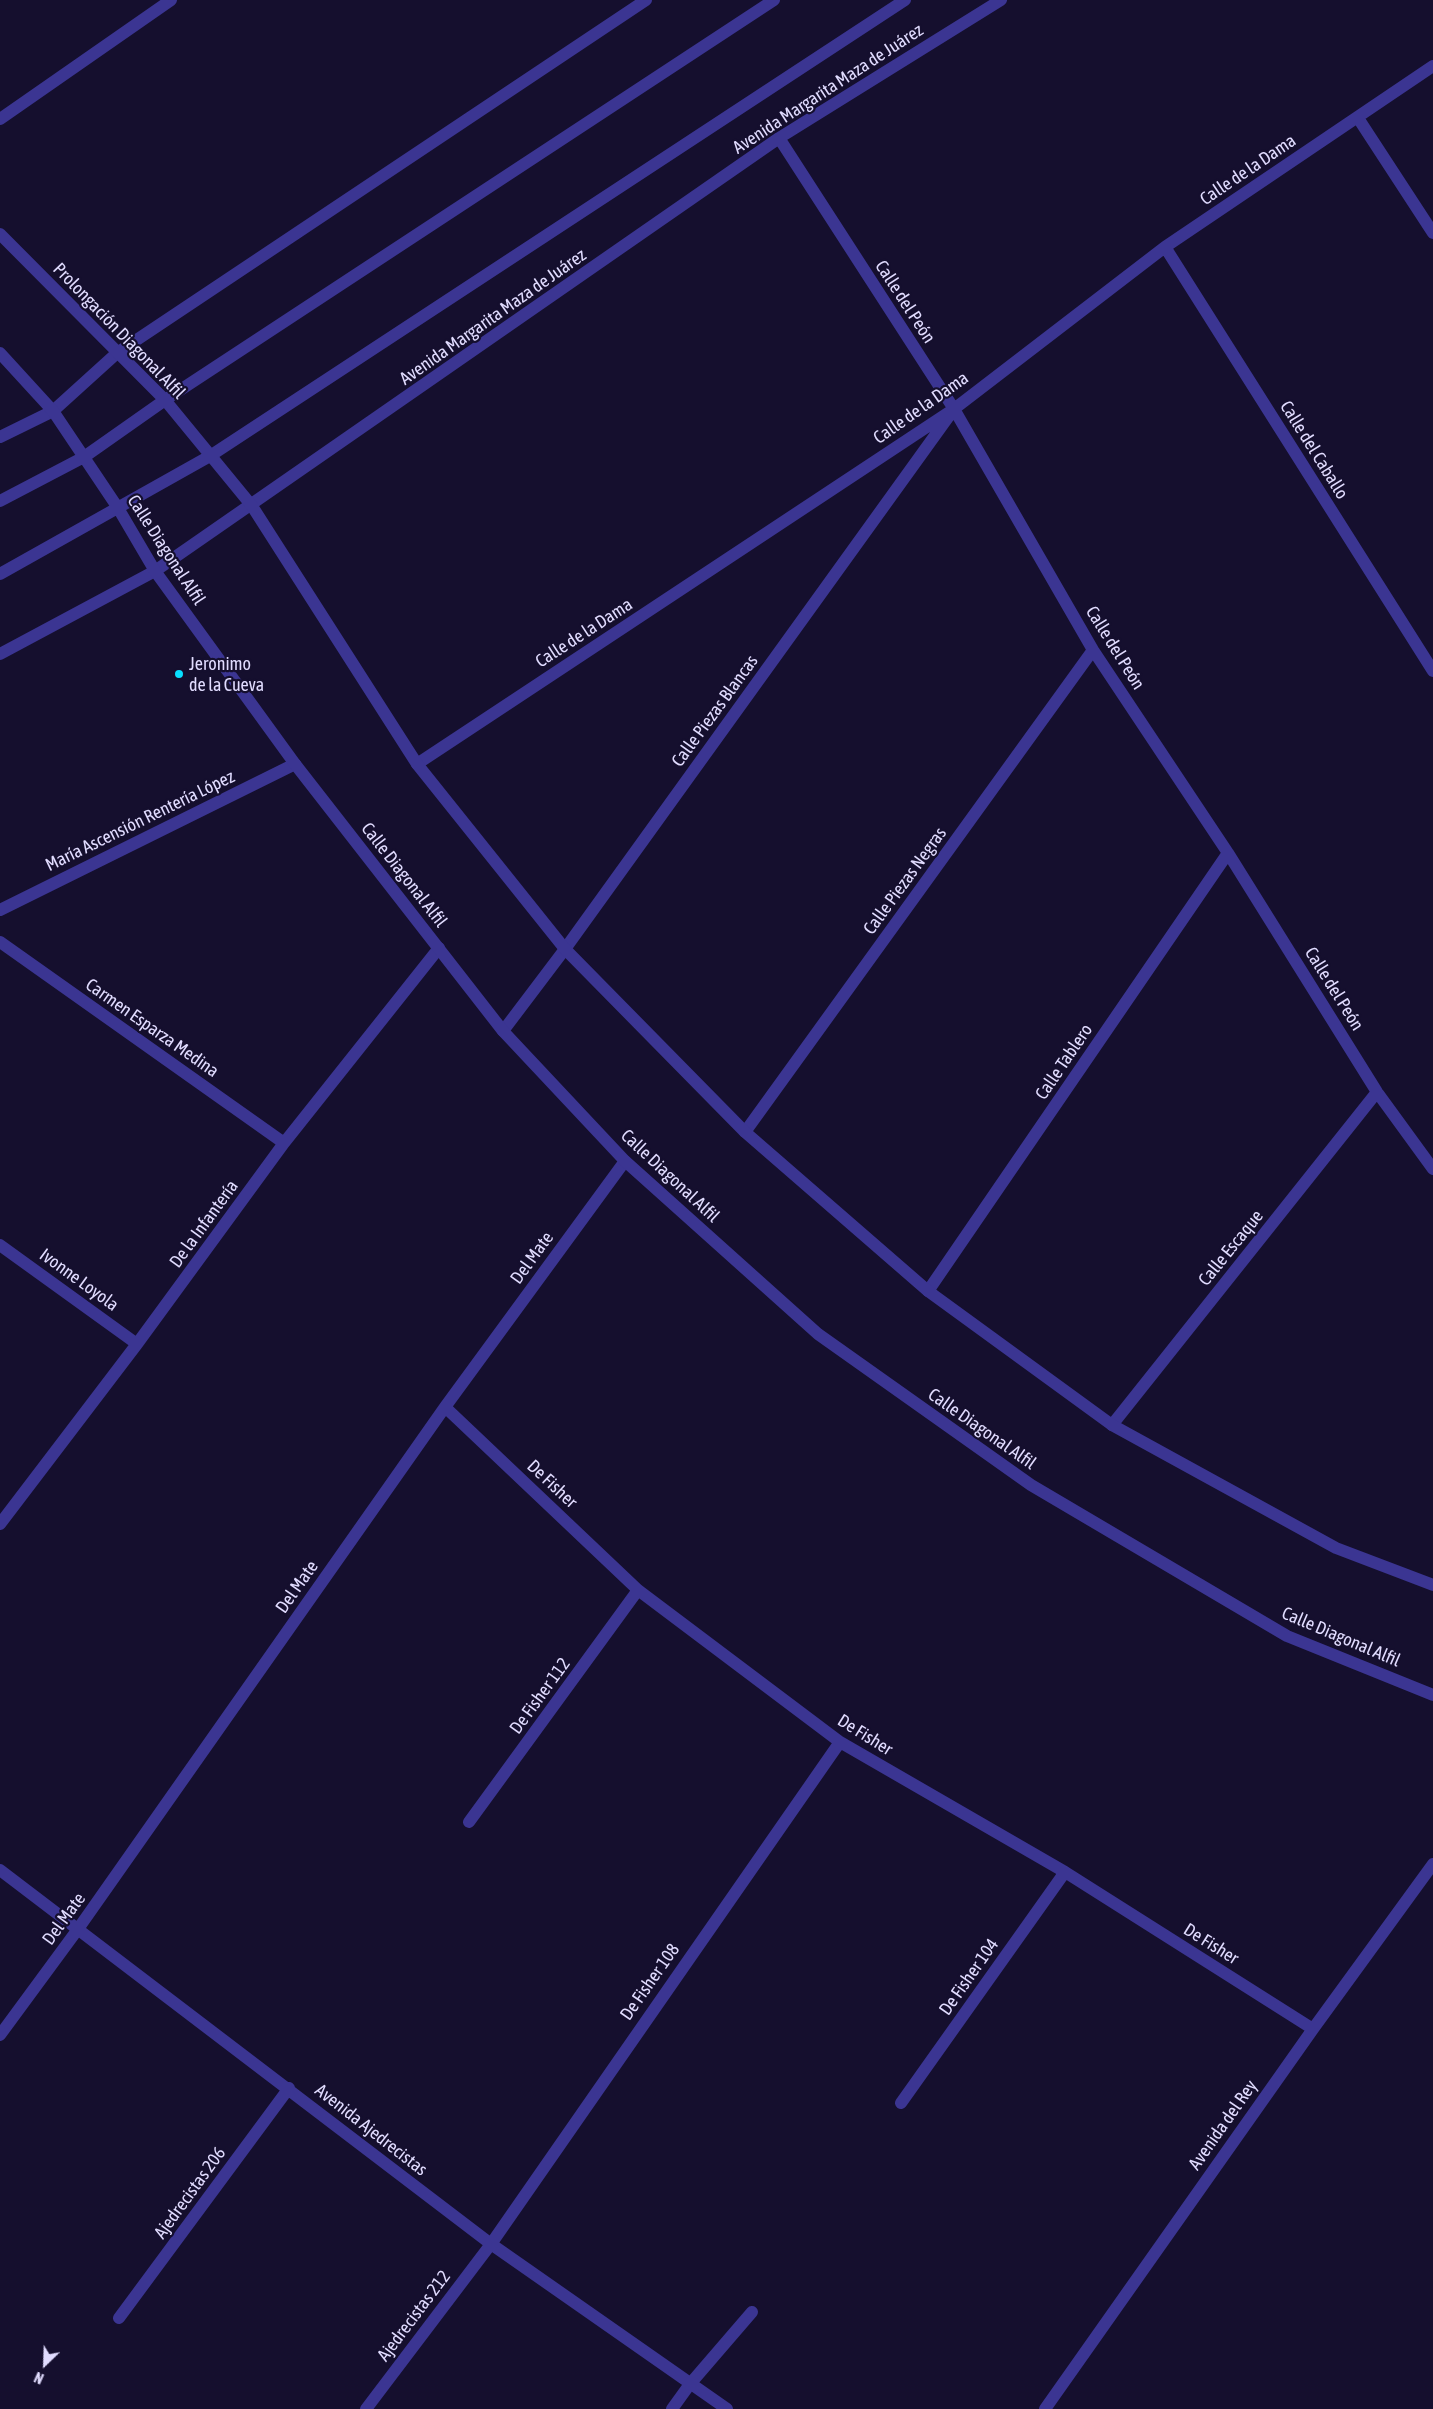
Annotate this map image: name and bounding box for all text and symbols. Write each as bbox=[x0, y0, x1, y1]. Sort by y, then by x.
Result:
street label: Avenida Margarita Maza de Juárez bbox=[729, 19, 927, 159]
street label: Calle de la Dama bbox=[1196, 130, 1300, 210]
street label: Avenida Margarita Maza de Juárez bbox=[396, 244, 590, 390]
street label: Calle del Peón bbox=[870, 257, 940, 347]
street label: Prolongación Diagonal Alfil bbox=[48, 258, 190, 404]
street label: Calle de la Dama bbox=[869, 367, 973, 449]
street label: Calle del Caballo bbox=[1275, 397, 1353, 503]
street label: Calle Diagonal Alfil bbox=[122, 491, 210, 609]
street label: Calle de la Dama bbox=[532, 594, 636, 672]
street label: Calle del Peón bbox=[1081, 602, 1149, 694]
street label: Calle Piezas Blancas bbox=[667, 651, 763, 771]
place label: Jeronimo de la Cueva bbox=[189, 653, 264, 696]
marker: Jeronimo de la Cueva bbox=[173, 668, 185, 680]
street label: María Ascensión Rentería López bbox=[42, 766, 238, 876]
street label: Calle Diagonal Alfil bbox=[356, 818, 452, 932]
street label: Calle Piezas Negras bbox=[859, 823, 951, 939]
street label: Calle del Peón bbox=[1300, 943, 1368, 1035]
street label: Carmen Esparza Medina bbox=[81, 974, 223, 1082]
street label: Calle Tablero bbox=[1031, 1020, 1097, 1104]
street label: Calle Diagonal Alfil bbox=[616, 1125, 724, 1227]
street label: De la Infantería bbox=[165, 1176, 243, 1272]
street label: Calle Escaque bbox=[1194, 1206, 1268, 1290]
street label: Del Mate bbox=[506, 1228, 558, 1288]
street label: Ivonne Loyola bbox=[35, 1244, 123, 1316]
street label: Calle Diagonal Alfil bbox=[924, 1384, 1040, 1474]
street label: De Fisher bbox=[522, 1455, 582, 1513]
street label: Del Mate bbox=[271, 1557, 323, 1617]
street label: Calle Diagonal Alfil bbox=[1278, 1602, 1404, 1672]
street label: De Fisher 112 bbox=[505, 1654, 575, 1738]
street label: De Fisher bbox=[834, 1710, 896, 1760]
street label: Del Mate bbox=[38, 1889, 90, 1949]
street label: De Fisher bbox=[1180, 1919, 1242, 1969]
street label: De Fisher 104 bbox=[935, 1935, 1003, 2019]
street label: De Fisher 108 bbox=[616, 1940, 684, 2024]
street label: Avenida del Rey bbox=[1184, 2076, 1262, 2174]
street label: Avenida Ajedrecistas bbox=[311, 2079, 431, 2181]
street label: Ajedrecistas 206 bbox=[150, 2143, 230, 2243]
street label: Ajedrecistas 212 bbox=[373, 2266, 455, 2366]
north arrow bbox=[20, 2339, 70, 2389]
text: N bbox=[32, 2369, 46, 2387]

